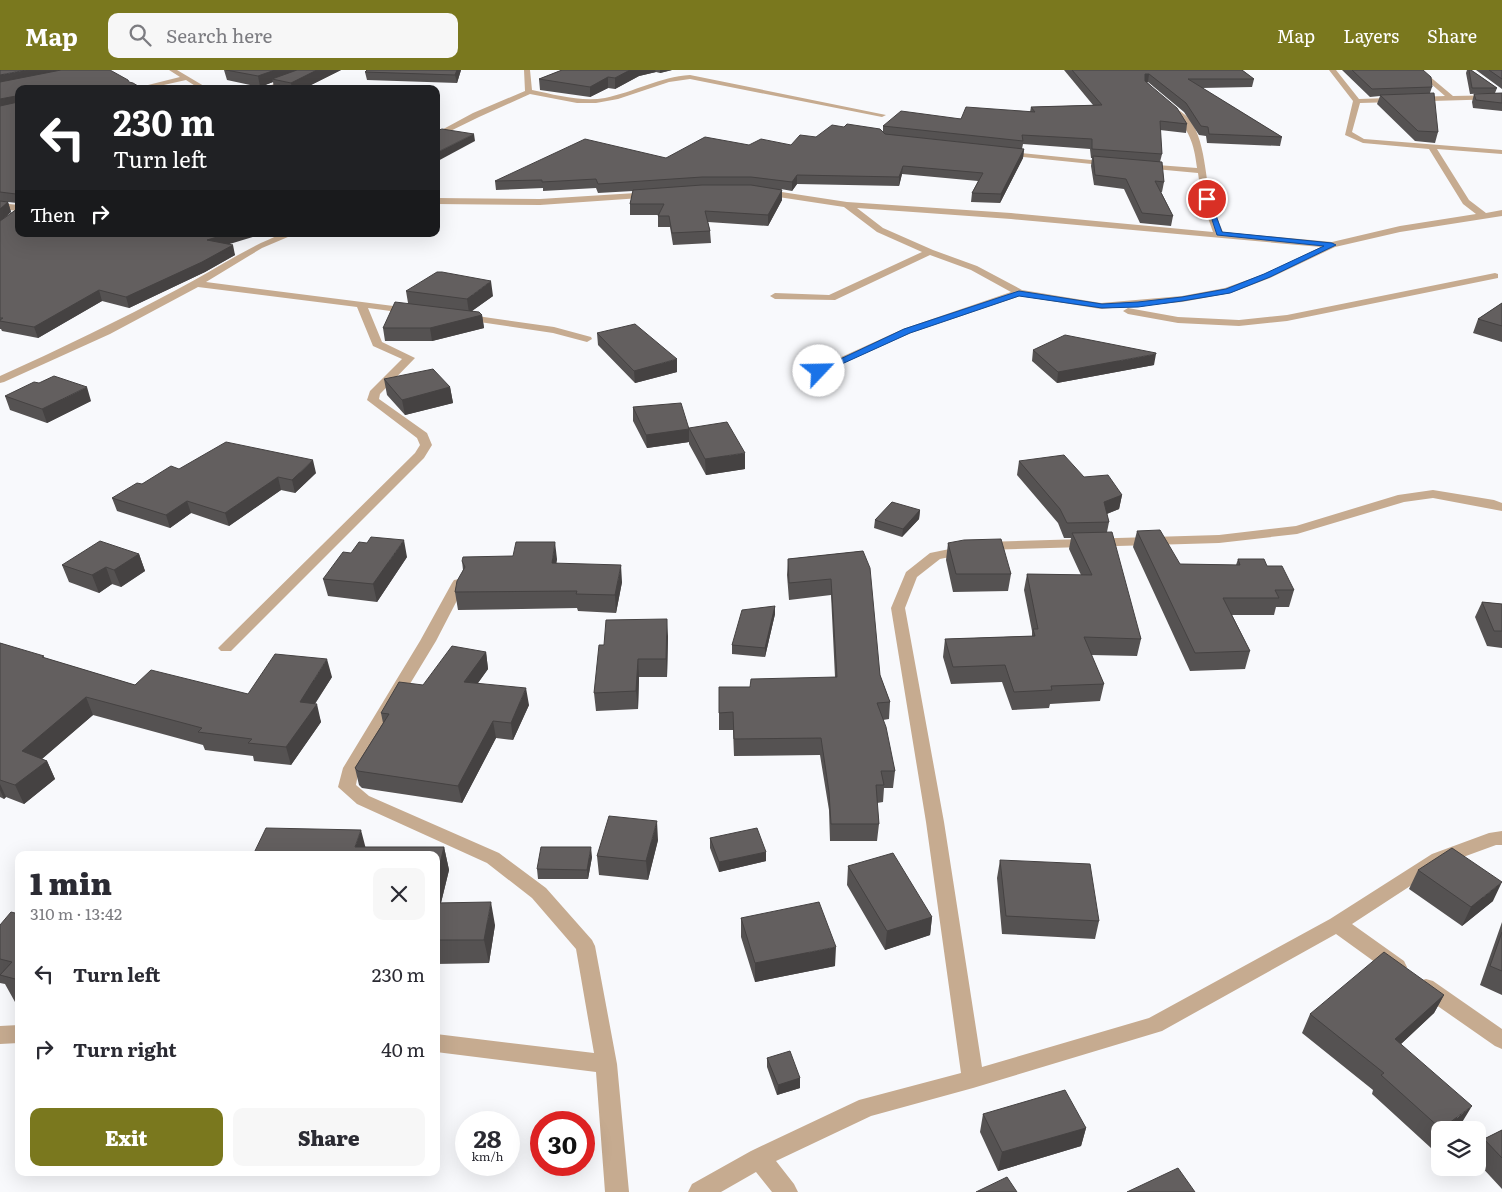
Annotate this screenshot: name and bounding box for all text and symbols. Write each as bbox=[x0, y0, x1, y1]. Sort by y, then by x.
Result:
search box bbox=[108, 13, 458, 58]
text: Map bbox=[25, 18, 78, 53]
icon: search bbox=[126, 21, 154, 49]
text: Search here bbox=[166, 21, 272, 49]
text: Map bbox=[1277, 22, 1315, 49]
text: Layers bbox=[1343, 22, 1399, 49]
text: Share bbox=[1427, 22, 1477, 49]
text: 230 m bbox=[113, 95, 215, 147]
icon: left bbox=[30, 105, 95, 170]
text: Turn left bbox=[113, 142, 207, 175]
pin bbox=[1186, 178, 1228, 220]
icon: arrive bbox=[1193, 185, 1221, 213]
text: Then bbox=[30, 200, 76, 228]
icon: right bbox=[86, 200, 114, 228]
position arrow bbox=[792, 344, 844, 396]
text: 1 min bbox=[30, 860, 112, 904]
button: close bbox=[373, 868, 425, 920]
text: 310 m · 13:42 bbox=[30, 901, 122, 925]
icon: left bbox=[30, 960, 58, 988]
text: Turn left bbox=[73, 960, 160, 988]
text: 230 m bbox=[372, 960, 425, 988]
icon: right bbox=[30, 1035, 58, 1063]
text: Turn right bbox=[73, 1035, 177, 1063]
text: 40 m bbox=[381, 1035, 425, 1063]
button: Exit bbox=[30, 1108, 223, 1166]
button: Share bbox=[233, 1108, 425, 1166]
speed limit sign: 30 bbox=[530, 1111, 595, 1176]
text: 28 bbox=[473, 1119, 502, 1156]
map controls bbox=[1431, 1121, 1486, 1176]
button: layers bbox=[1431, 1121, 1486, 1176]
text: km/h bbox=[472, 1147, 503, 1165]

